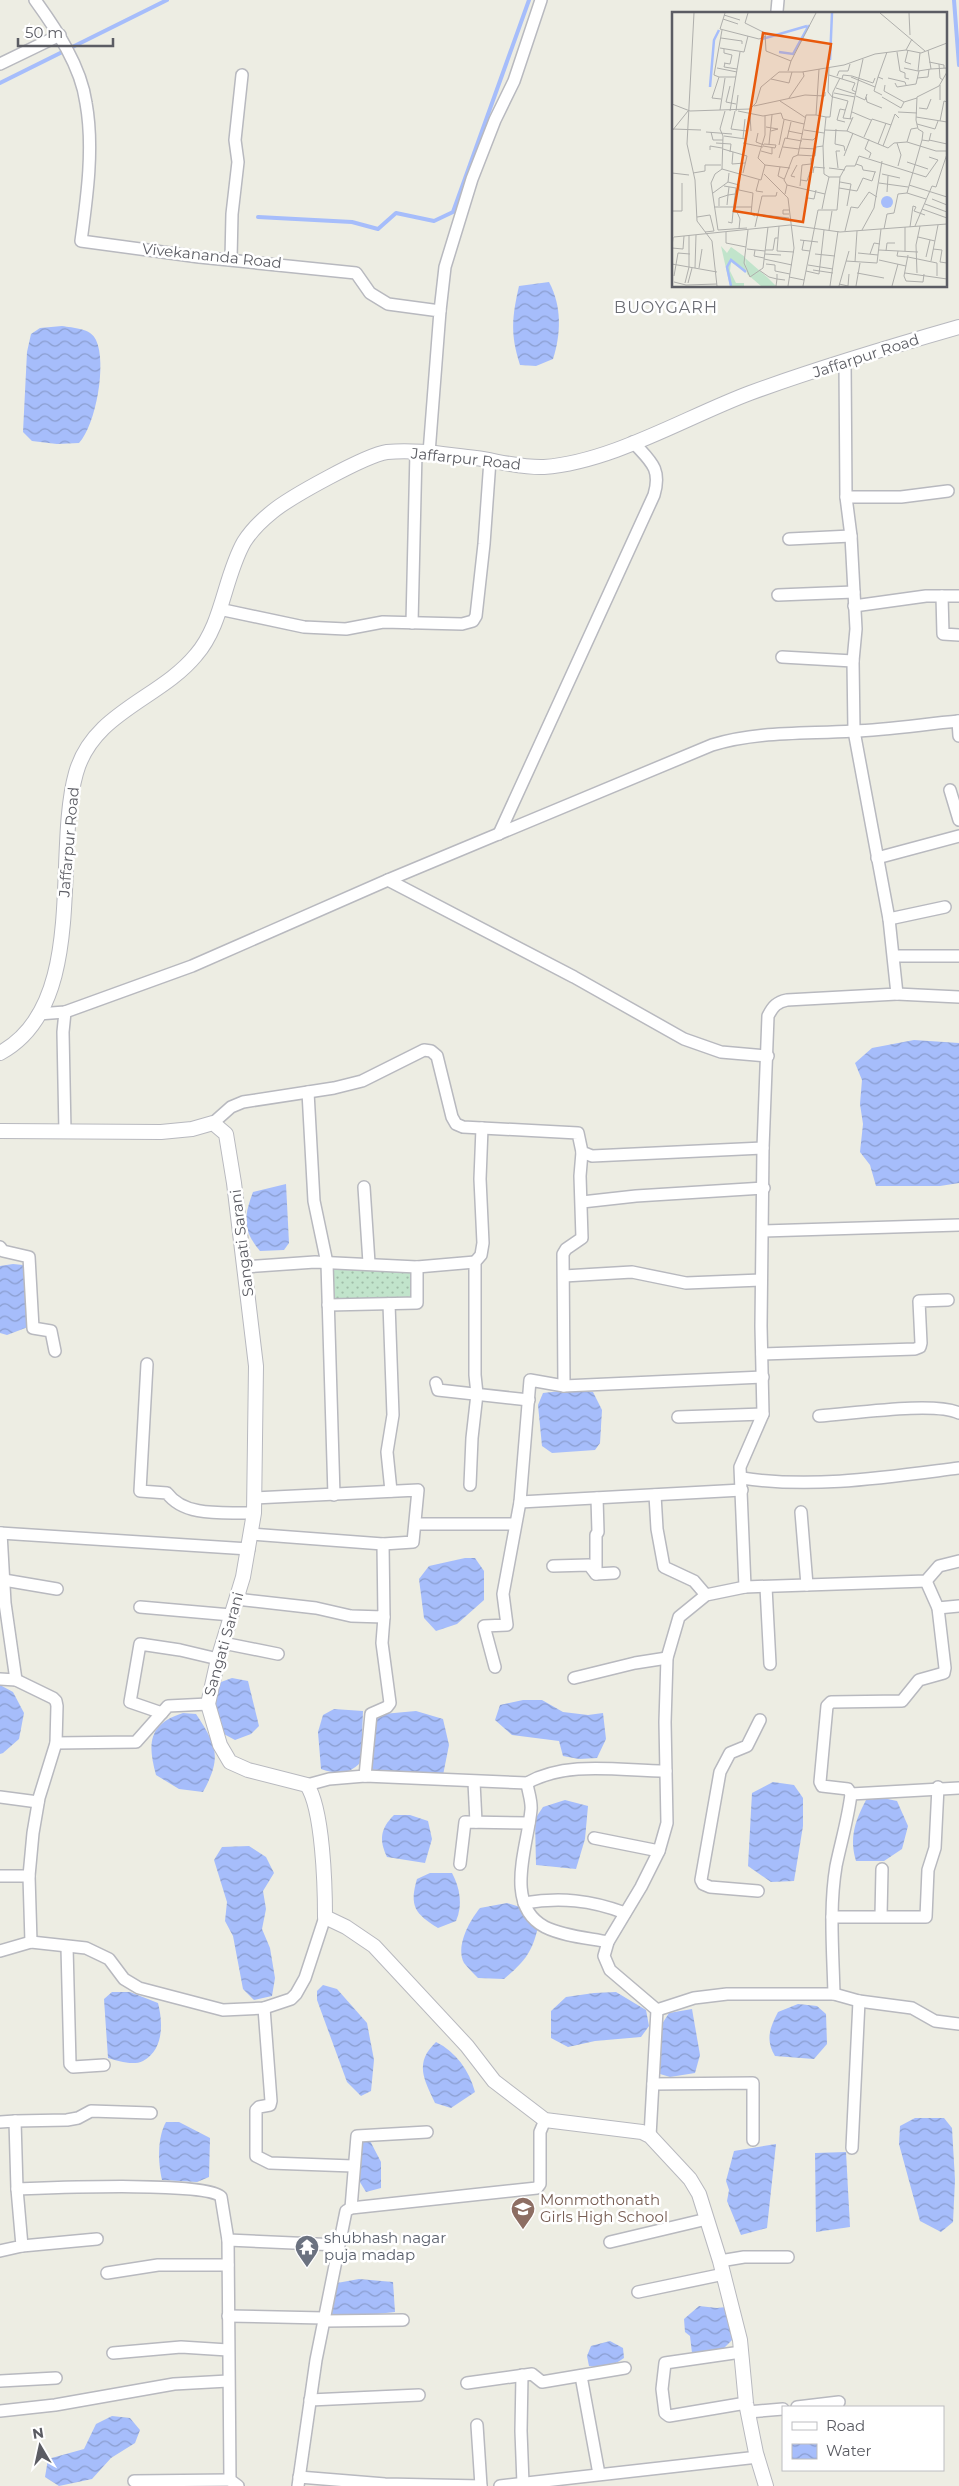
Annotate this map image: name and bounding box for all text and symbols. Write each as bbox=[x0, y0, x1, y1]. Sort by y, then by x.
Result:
inset map bbox=[672, 12, 946, 288]
scale bar bbox=[18, 15, 112, 47]
text: 50 m bbox=[25, 23, 63, 42]
street label: Vivekananda Road bbox=[141, 239, 283, 272]
district label: BUOYGARH bbox=[614, 298, 718, 317]
street label: Jaffarpur Road bbox=[809, 329, 921, 382]
street label: Jaffarpur Road bbox=[409, 443, 522, 474]
street label: Jaffarpur Road bbox=[54, 786, 83, 899]
street label: Sangati Sarani bbox=[225, 1188, 258, 1298]
street label: Sangati Sarani bbox=[200, 1589, 248, 1698]
place label: Monmothonath Girls High School bbox=[540, 2190, 668, 2226]
school or university icon: Monmothonath Girls High School bbox=[510, 2196, 536, 2230]
place label: shubhash nagar puja madap bbox=[324, 2228, 446, 2264]
temple icon: shubhash nagar puja madap bbox=[294, 2234, 320, 2268]
legend bbox=[782, 2406, 944, 2471]
text: Road bbox=[826, 2416, 865, 2435]
north arrow bbox=[15, 2421, 65, 2471]
text: N bbox=[31, 2423, 45, 2443]
text: Water bbox=[826, 2441, 872, 2460]

